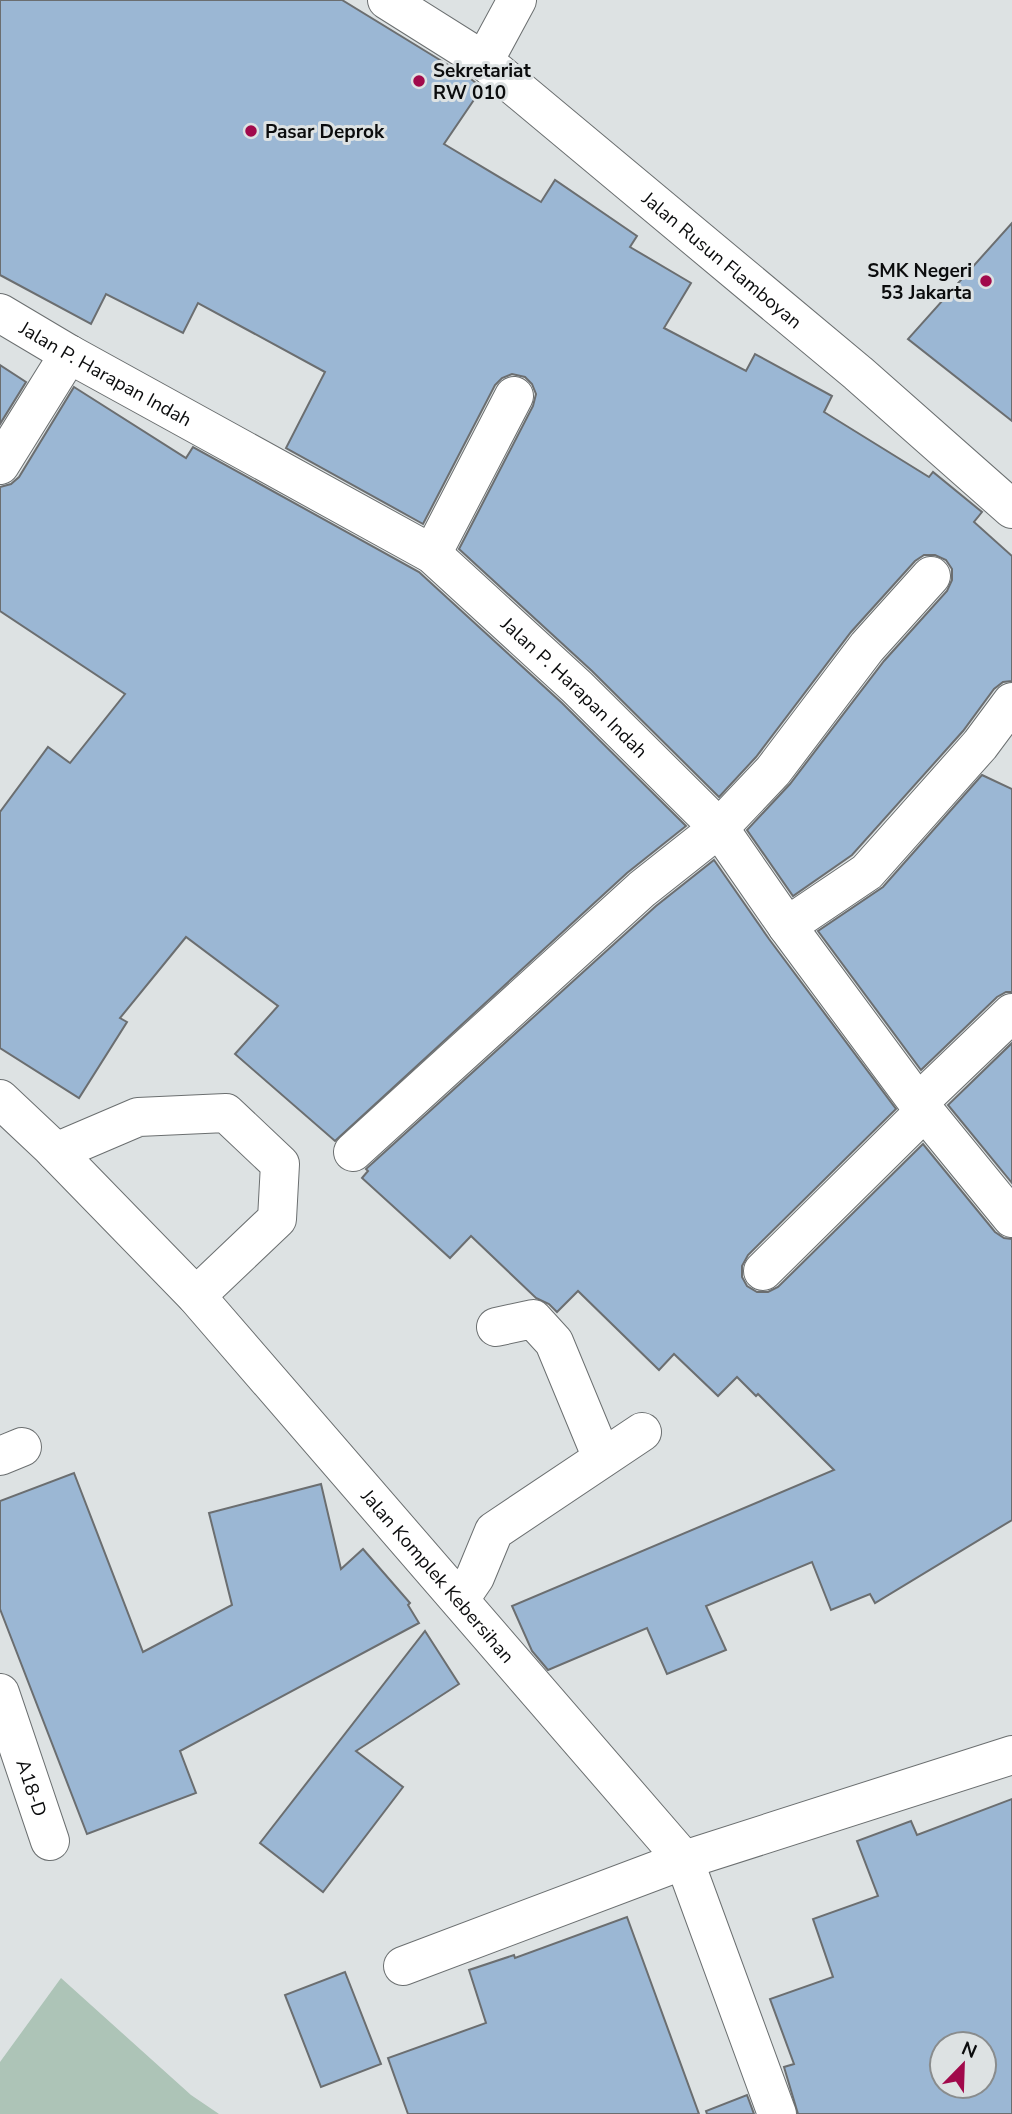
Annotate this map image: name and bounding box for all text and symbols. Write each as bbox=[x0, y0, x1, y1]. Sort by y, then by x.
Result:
place label: Sekretariat RW 010 bbox=[433, 58, 531, 106]
marker: Sekretariat RW 010 bbox=[411, 73, 427, 89]
place label: Pasar Deprok bbox=[265, 119, 385, 145]
marker: Pasar Deprok bbox=[243, 123, 259, 139]
street label: Jalan Rusun Flamboyan bbox=[636, 186, 807, 335]
place label: SMK Negeri 53 Jakarta bbox=[867, 258, 972, 306]
marker: SMK Negeri 53 Jakarta bbox=[978, 273, 994, 289]
street label: Jalan P. Harapan Indah bbox=[14, 315, 196, 433]
street label: Jalan P. Harapan Indah bbox=[494, 611, 653, 764]
street label: Jalan Komplek Kebersihan bbox=[354, 1483, 520, 1669]
street label: A18-D bbox=[9, 1756, 53, 1820]
north arrow bbox=[928, 2030, 998, 2100]
text: N bbox=[958, 2036, 981, 2065]

